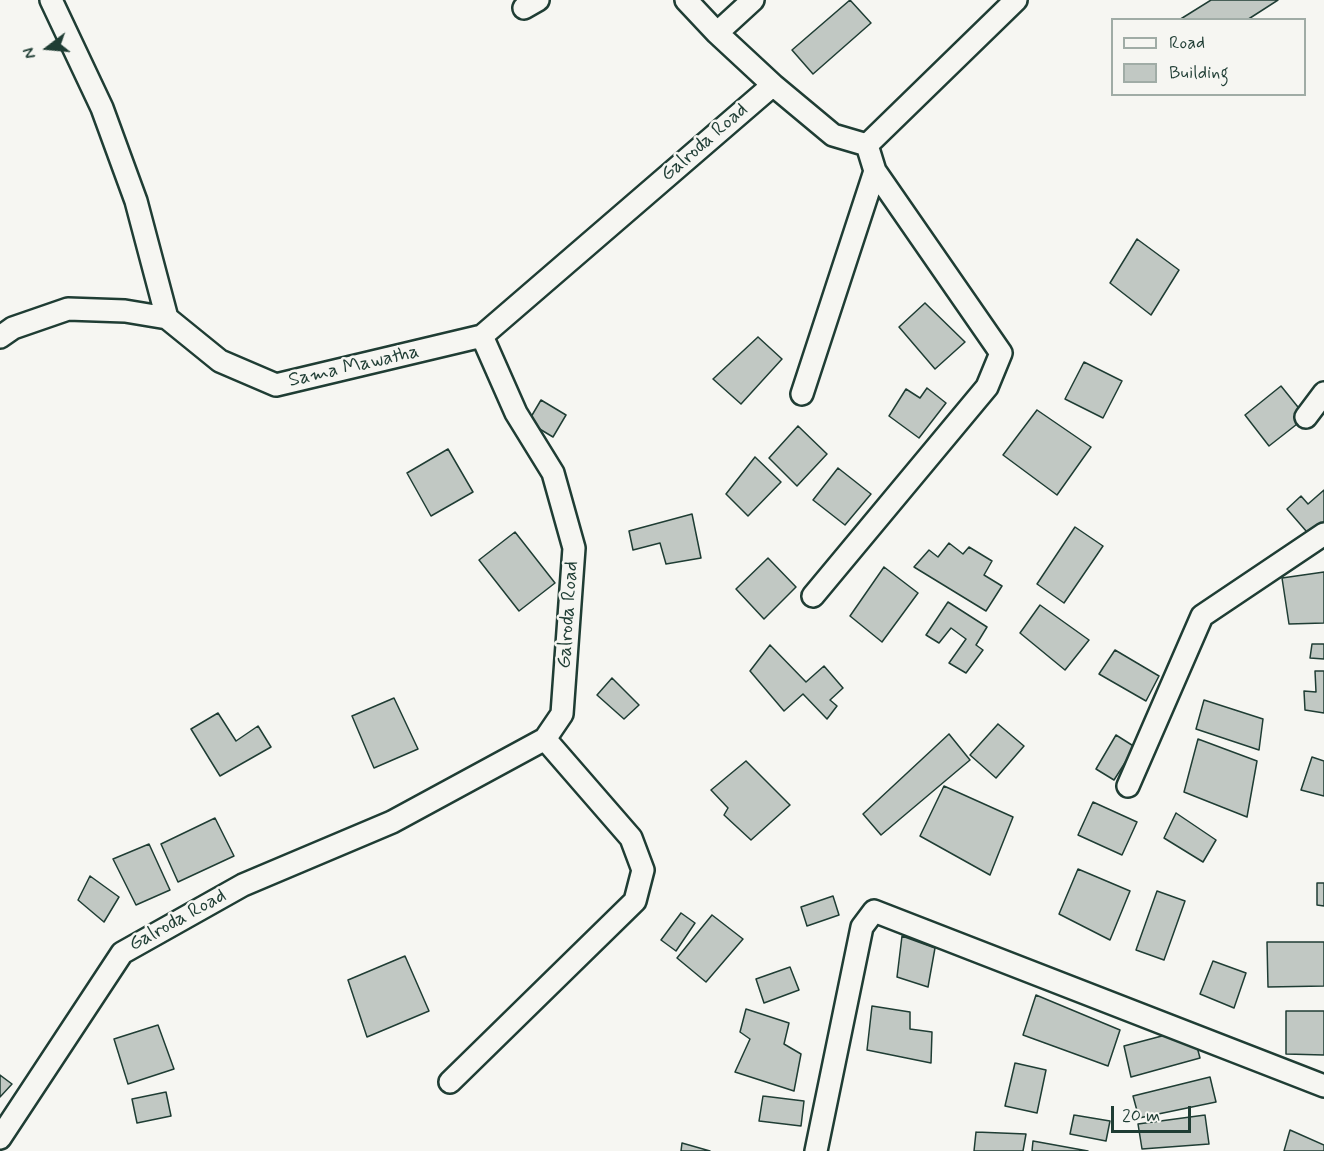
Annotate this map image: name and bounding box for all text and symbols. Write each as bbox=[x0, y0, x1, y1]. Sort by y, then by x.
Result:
north arrow bbox=[18, 18, 78, 78]
legend bbox=[1111, 18, 1306, 96]
text: Road bbox=[1169, 31, 1205, 55]
text: N bbox=[19, 45, 42, 61]
text: Building bbox=[1169, 61, 1229, 85]
street label: Galroda Road bbox=[656, 99, 754, 187]
street label: Sama Mawatha bbox=[286, 340, 422, 394]
street label: Galroda Road bbox=[553, 560, 585, 670]
street label: Galroda Road bbox=[125, 884, 231, 958]
scale bar bbox=[1114, 1094, 1194, 1132]
text: 20 m bbox=[1122, 1104, 1160, 1128]

